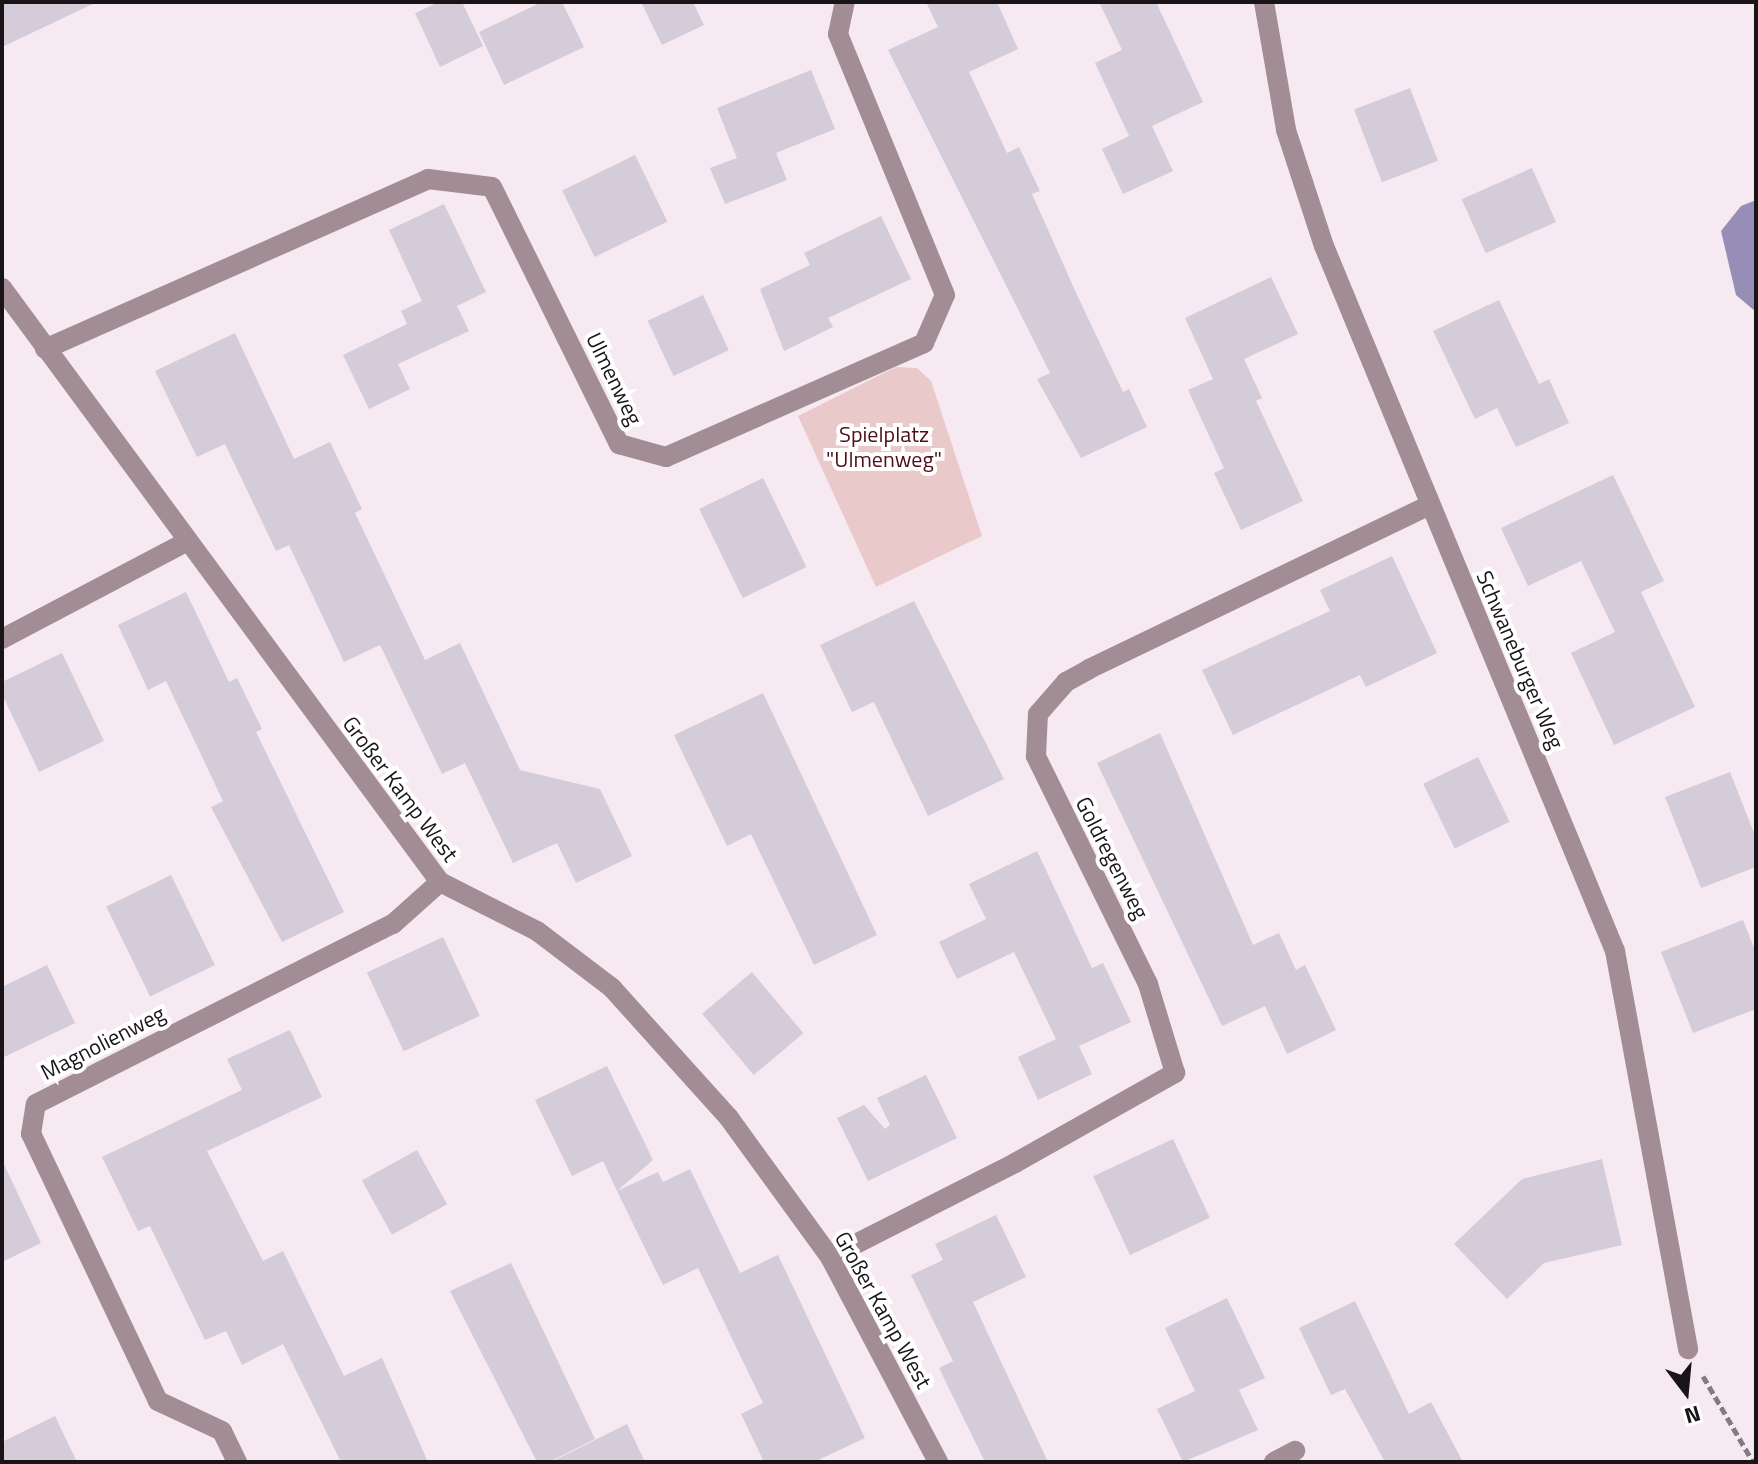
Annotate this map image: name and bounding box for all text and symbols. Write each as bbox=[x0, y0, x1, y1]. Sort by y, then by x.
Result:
street label: Ulmenweg bbox=[580, 328, 648, 430]
park label: Spielplatz "Ulmenweg" bbox=[826, 421, 942, 472]
street label: Schwaneburger Weg bbox=[1471, 567, 1569, 753]
street label: Großer Kamp West bbox=[337, 711, 463, 867]
street label: Goldregenweg bbox=[1070, 792, 1154, 924]
street label: Magnolienweg bbox=[36, 1000, 170, 1086]
street label: Großer Kamp West bbox=[829, 1227, 937, 1393]
north arrow bbox=[1646, 1352, 1726, 1432]
text: N bbox=[1681, 1397, 1705, 1434]

